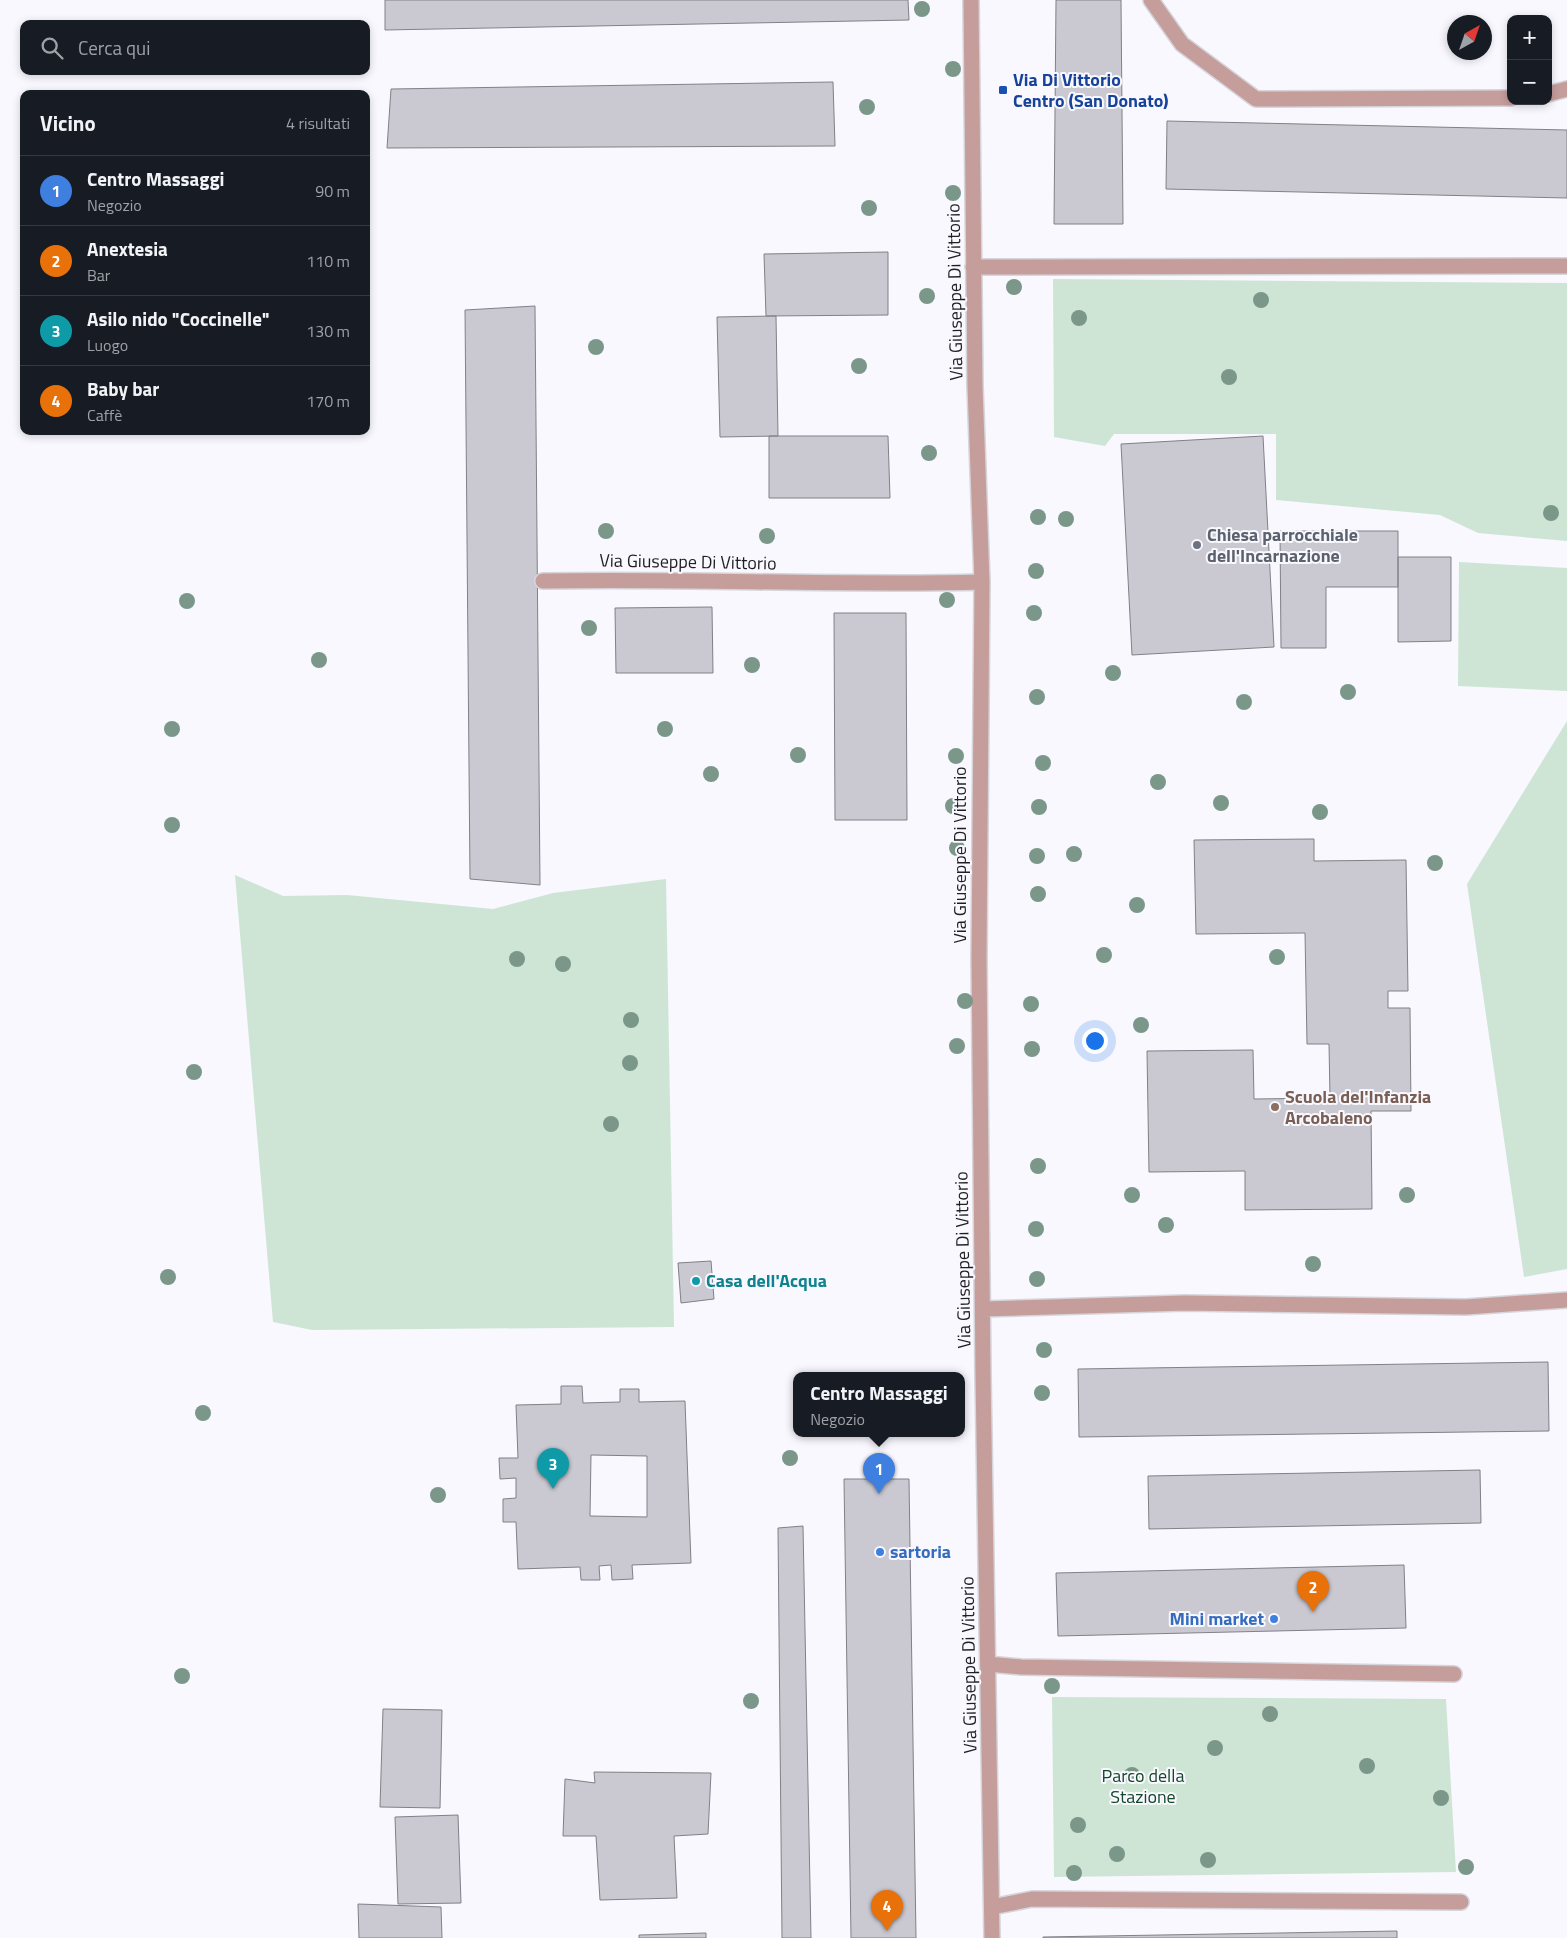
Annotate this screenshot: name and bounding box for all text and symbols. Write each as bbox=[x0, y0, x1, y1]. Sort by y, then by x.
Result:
north arrow bbox=[1447, 15, 1492, 60]
map controls bbox=[1507, 15, 1552, 105]
button: + bbox=[1507, 15, 1552, 60]
search box bbox=[20, 20, 370, 75]
text: Cerca qui bbox=[78, 33, 150, 62]
icon: search bbox=[38, 34, 66, 62]
button: − bbox=[1507, 60, 1552, 105]
place label: Via Di Vittorio Centro (San Donato) bbox=[1013, 66, 1169, 114]
marker: Via Di Vittorio Centro (San Donato) bbox=[997, 84, 1009, 96]
text: Vicino bbox=[40, 107, 96, 139]
text: 4 risultati bbox=[286, 111, 350, 135]
text: Centro Massaggi bbox=[87, 164, 225, 193]
text: 1 bbox=[52, 179, 60, 203]
text: 90 m bbox=[315, 179, 350, 203]
text: Negozio bbox=[87, 193, 142, 217]
street label: Via Giuseppe Di Vittorio bbox=[939, 203, 970, 381]
text: Anextesia bbox=[87, 234, 168, 263]
text: 2 bbox=[52, 249, 60, 273]
text: 110 m bbox=[306, 249, 350, 273]
text: Bar bbox=[87, 263, 110, 287]
text: Asilo nido "Coccinelle" bbox=[87, 304, 270, 333]
text: 3 bbox=[52, 319, 60, 343]
text: 130 m bbox=[306, 319, 350, 343]
text: Luogo bbox=[87, 333, 128, 357]
text: Baby bar bbox=[87, 374, 159, 403]
text: 4 bbox=[52, 389, 60, 413]
text: 170 m bbox=[306, 389, 350, 413]
text: Caffè bbox=[87, 403, 122, 427]
place label: Chiesa parrocchiale dell'Incarnazione bbox=[1207, 521, 1358, 569]
marker: Chiesa parrocchiale dell'Incarnazione bbox=[1191, 539, 1203, 551]
street label: Via Giuseppe Di Vittorio bbox=[599, 546, 777, 577]
street label: Via Giuseppe Di Vittorio bbox=[946, 766, 973, 944]
your location bbox=[1082, 1028, 1108, 1054]
place label: Scuola del'Infanzia Arcobaleno bbox=[1285, 1083, 1431, 1131]
marker: Scuola del'Infanzia Arcobaleno bbox=[1269, 1101, 1281, 1113]
street label: Via Giuseppe Di Vittorio bbox=[947, 1171, 978, 1349]
place label: Casa dell'Acqua bbox=[706, 1267, 827, 1294]
marker: Casa dell'Acqua bbox=[690, 1275, 702, 1287]
popup bbox=[793, 1372, 965, 1437]
text: Centro Massaggi bbox=[810, 1378, 948, 1407]
text: Negozio bbox=[810, 1407, 865, 1431]
pin: 3 bbox=[537, 1448, 569, 1489]
pin: 1 bbox=[863, 1453, 895, 1494]
place label: sartoria bbox=[890, 1538, 951, 1565]
marker: sartoria bbox=[874, 1546, 886, 1558]
pin: 2 bbox=[1297, 1571, 1329, 1612]
street label: Via Giuseppe Di Vittorio bbox=[953, 1576, 984, 1754]
place label: Mini market bbox=[1170, 1605, 1264, 1632]
marker: Mini market bbox=[1268, 1613, 1280, 1625]
park label: Parco della Stazione bbox=[1102, 1762, 1184, 1810]
pin: 4 bbox=[871, 1890, 903, 1931]

